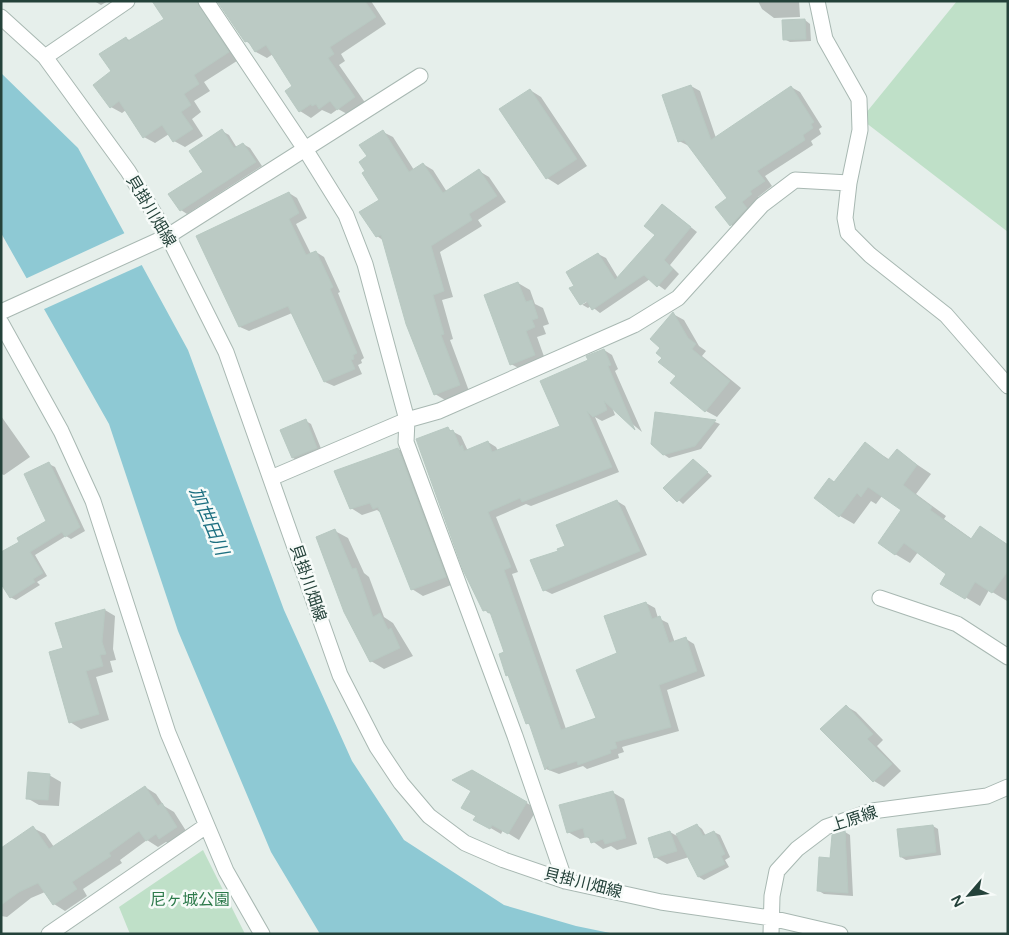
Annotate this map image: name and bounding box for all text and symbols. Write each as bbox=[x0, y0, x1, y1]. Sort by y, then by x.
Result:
street label: 貝掛川畑線 bbox=[122, 172, 180, 250]
water label: 加世田川 bbox=[185, 484, 234, 560]
street label: 貝掛川畑線 bbox=[286, 542, 330, 624]
street label: 上原線 bbox=[828, 802, 880, 836]
street label: 貝掛川畑線 bbox=[542, 864, 624, 902]
north arrow bbox=[944, 870, 994, 920]
park label: 尼ヶ城公園 bbox=[150, 890, 230, 910]
text: N bbox=[948, 892, 968, 910]

